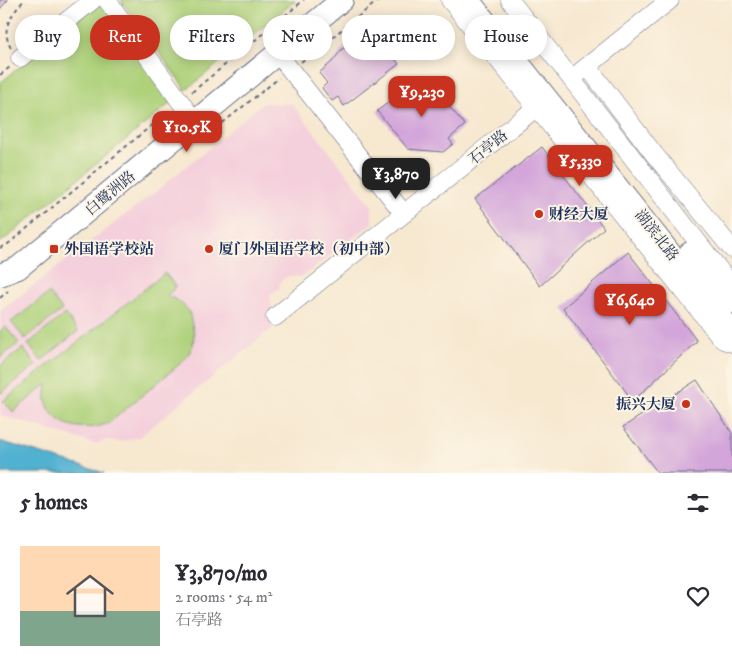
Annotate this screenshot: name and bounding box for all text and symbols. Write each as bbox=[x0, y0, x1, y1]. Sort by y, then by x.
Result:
chip: Buy bbox=[15, 15, 80, 60]
chip: Rent bbox=[90, 15, 160, 60]
chip: Filters bbox=[170, 15, 253, 60]
chip: New bbox=[263, 15, 332, 60]
chip: Apartment bbox=[342, 15, 455, 60]
chip: House bbox=[465, 15, 547, 60]
pin: ¥9,230 bbox=[381, 76, 463, 118]
text: ¥9,230 bbox=[399, 82, 445, 102]
pin: ¥10.5K bbox=[146, 110, 228, 153]
text: ¥10.5K bbox=[163, 117, 211, 137]
street label: 石亭路 bbox=[465, 126, 512, 169]
pin: ¥5,330 bbox=[539, 144, 621, 187]
text: ¥5,330 bbox=[558, 151, 602, 171]
pin: ¥3,870 bbox=[355, 158, 437, 200]
text: ¥3,870 bbox=[373, 164, 419, 184]
street label: 白鹭洲路 bbox=[81, 167, 139, 220]
place label: 财经大厦 bbox=[549, 205, 609, 224]
street label: 湖滨北路 bbox=[631, 206, 683, 265]
marker: 财经大厦 bbox=[533, 208, 545, 220]
place label: 外国语学校站 bbox=[64, 240, 154, 259]
place label: 厦门外国语学校（初中部） bbox=[219, 240, 399, 259]
marker: 外国语学校站 bbox=[48, 243, 60, 255]
marker: 厦门外国语学校（初中部） bbox=[203, 243, 215, 255]
pin: ¥6,640 bbox=[589, 284, 671, 326]
text: ¥6,640 bbox=[605, 290, 655, 310]
place label: 振兴大厦 bbox=[616, 395, 676, 414]
marker: 振兴大厦 bbox=[680, 398, 692, 410]
icon: filters bbox=[684, 489, 712, 517]
text: 5 homes bbox=[20, 490, 88, 516]
text: ¥3,870/mo bbox=[175, 561, 267, 587]
icon: home bbox=[60, 566, 120, 626]
icon: heart bbox=[684, 582, 712, 610]
text: 2 rooms · 54 m² bbox=[175, 587, 272, 607]
text: 石亭路 bbox=[175, 610, 223, 630]

